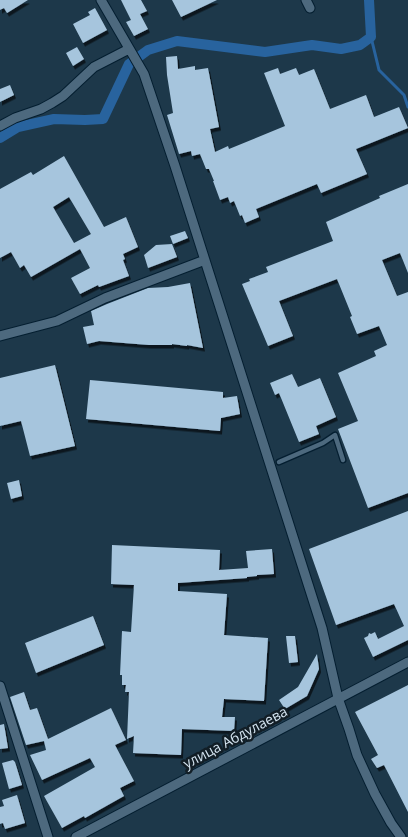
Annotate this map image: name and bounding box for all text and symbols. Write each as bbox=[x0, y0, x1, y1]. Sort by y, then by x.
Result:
street label: улица Абдулаева bbox=[179, 701, 291, 773]

